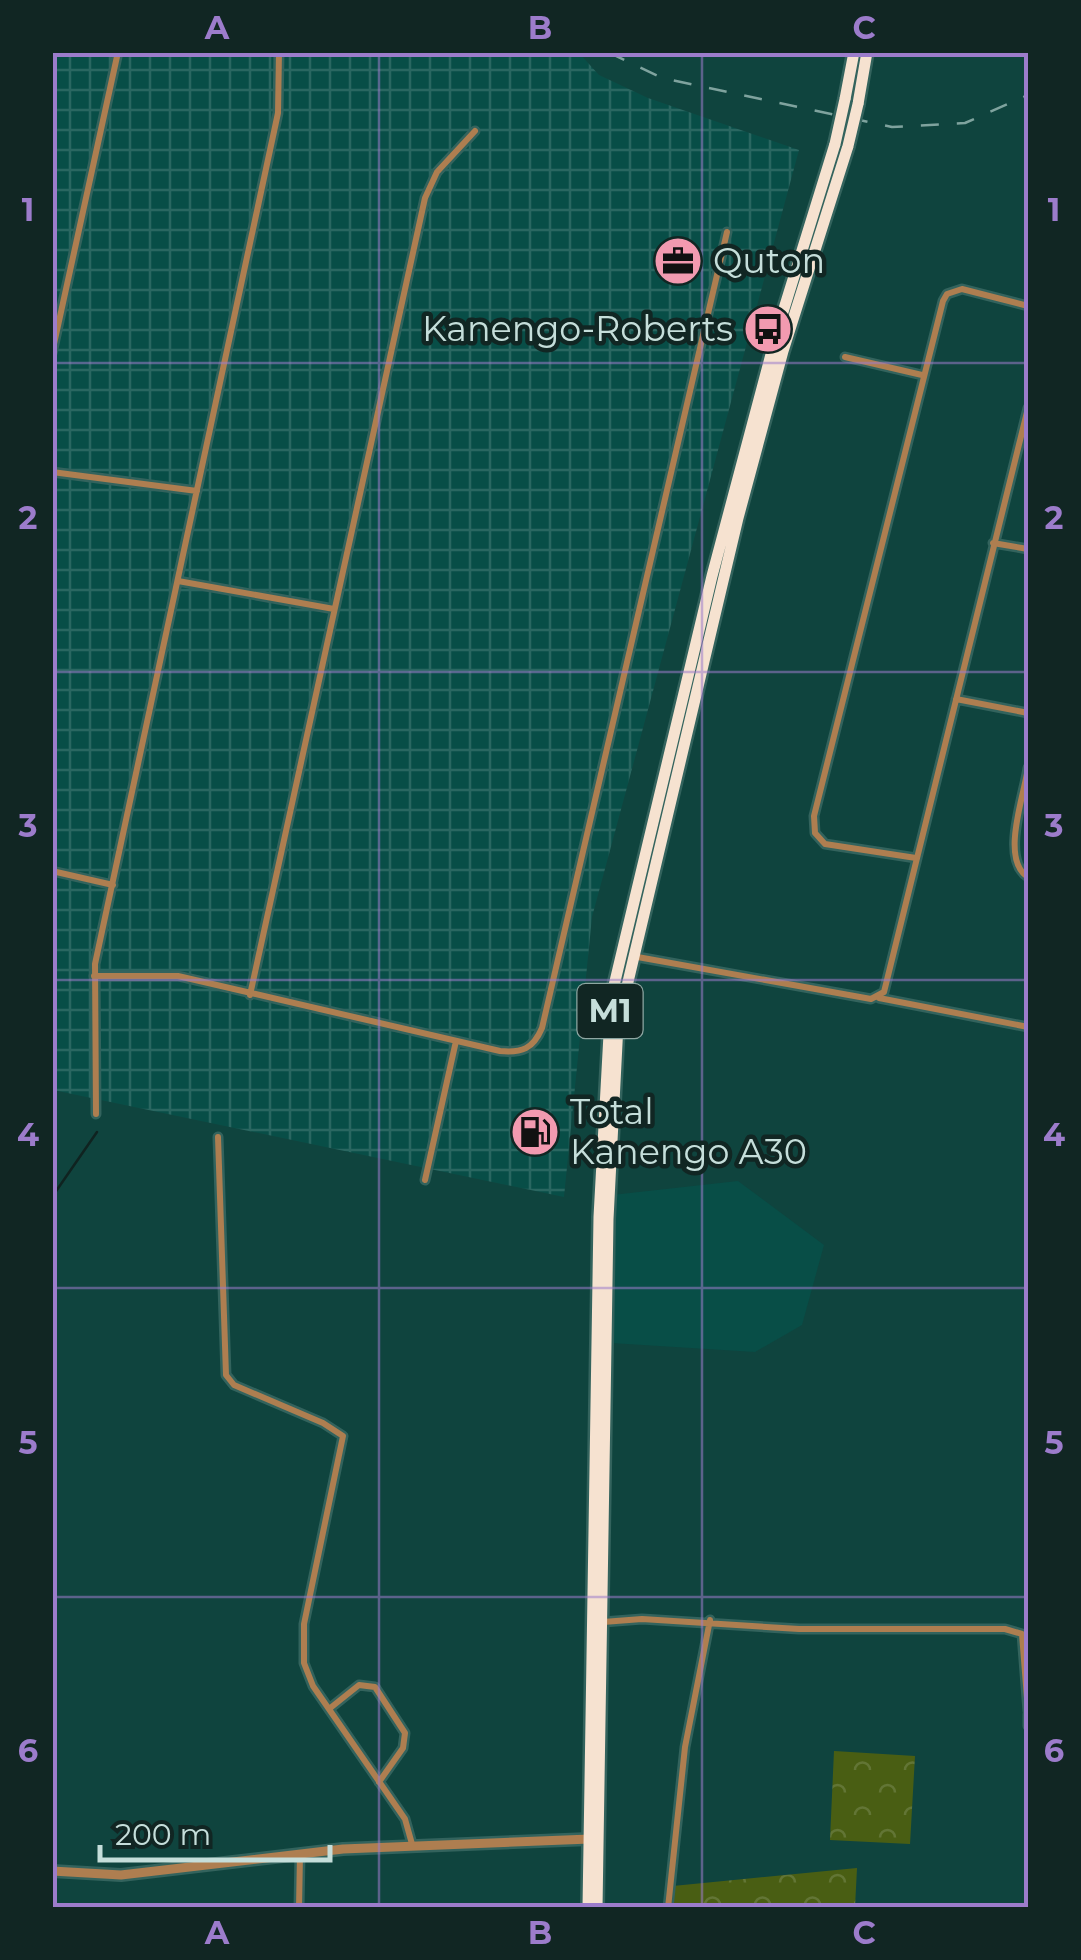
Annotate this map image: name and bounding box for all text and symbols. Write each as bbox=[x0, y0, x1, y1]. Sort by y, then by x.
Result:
text: A bbox=[204, 8, 230, 47]
text: B bbox=[528, 8, 552, 47]
text: C bbox=[852, 8, 876, 47]
text: 1 bbox=[22, 190, 34, 229]
text: 1 bbox=[1048, 190, 1060, 229]
office icon: Quton bbox=[652, 235, 704, 287]
place label: Quton bbox=[713, 239, 825, 282]
bus stop icon: Kanengo-Roberts bbox=[742, 303, 794, 355]
place label: Kanengo-Roberts bbox=[422, 307, 733, 350]
text: 2 bbox=[19, 498, 37, 537]
text: 2 bbox=[1045, 498, 1063, 537]
text: 3 bbox=[18, 806, 37, 845]
text: 3 bbox=[1044, 806, 1063, 845]
road number: M1 bbox=[578, 984, 642, 1038]
place label: Total Kanengo A30 bbox=[570, 1090, 807, 1173]
fuel station icon: Total Kanengo A30 bbox=[509, 1106, 561, 1158]
text: 4 bbox=[17, 1115, 39, 1154]
text: 4 bbox=[1043, 1115, 1065, 1154]
text: 5 bbox=[18, 1423, 38, 1462]
text: 5 bbox=[1044, 1423, 1064, 1462]
text: 6 bbox=[18, 1731, 38, 1770]
text: 6 bbox=[1044, 1731, 1064, 1770]
scale bar bbox=[100, 1800, 330, 1862]
text: 200 m bbox=[115, 1816, 211, 1853]
text: A bbox=[204, 1913, 230, 1952]
text: B bbox=[528, 1913, 552, 1952]
text: C bbox=[852, 1913, 876, 1952]

